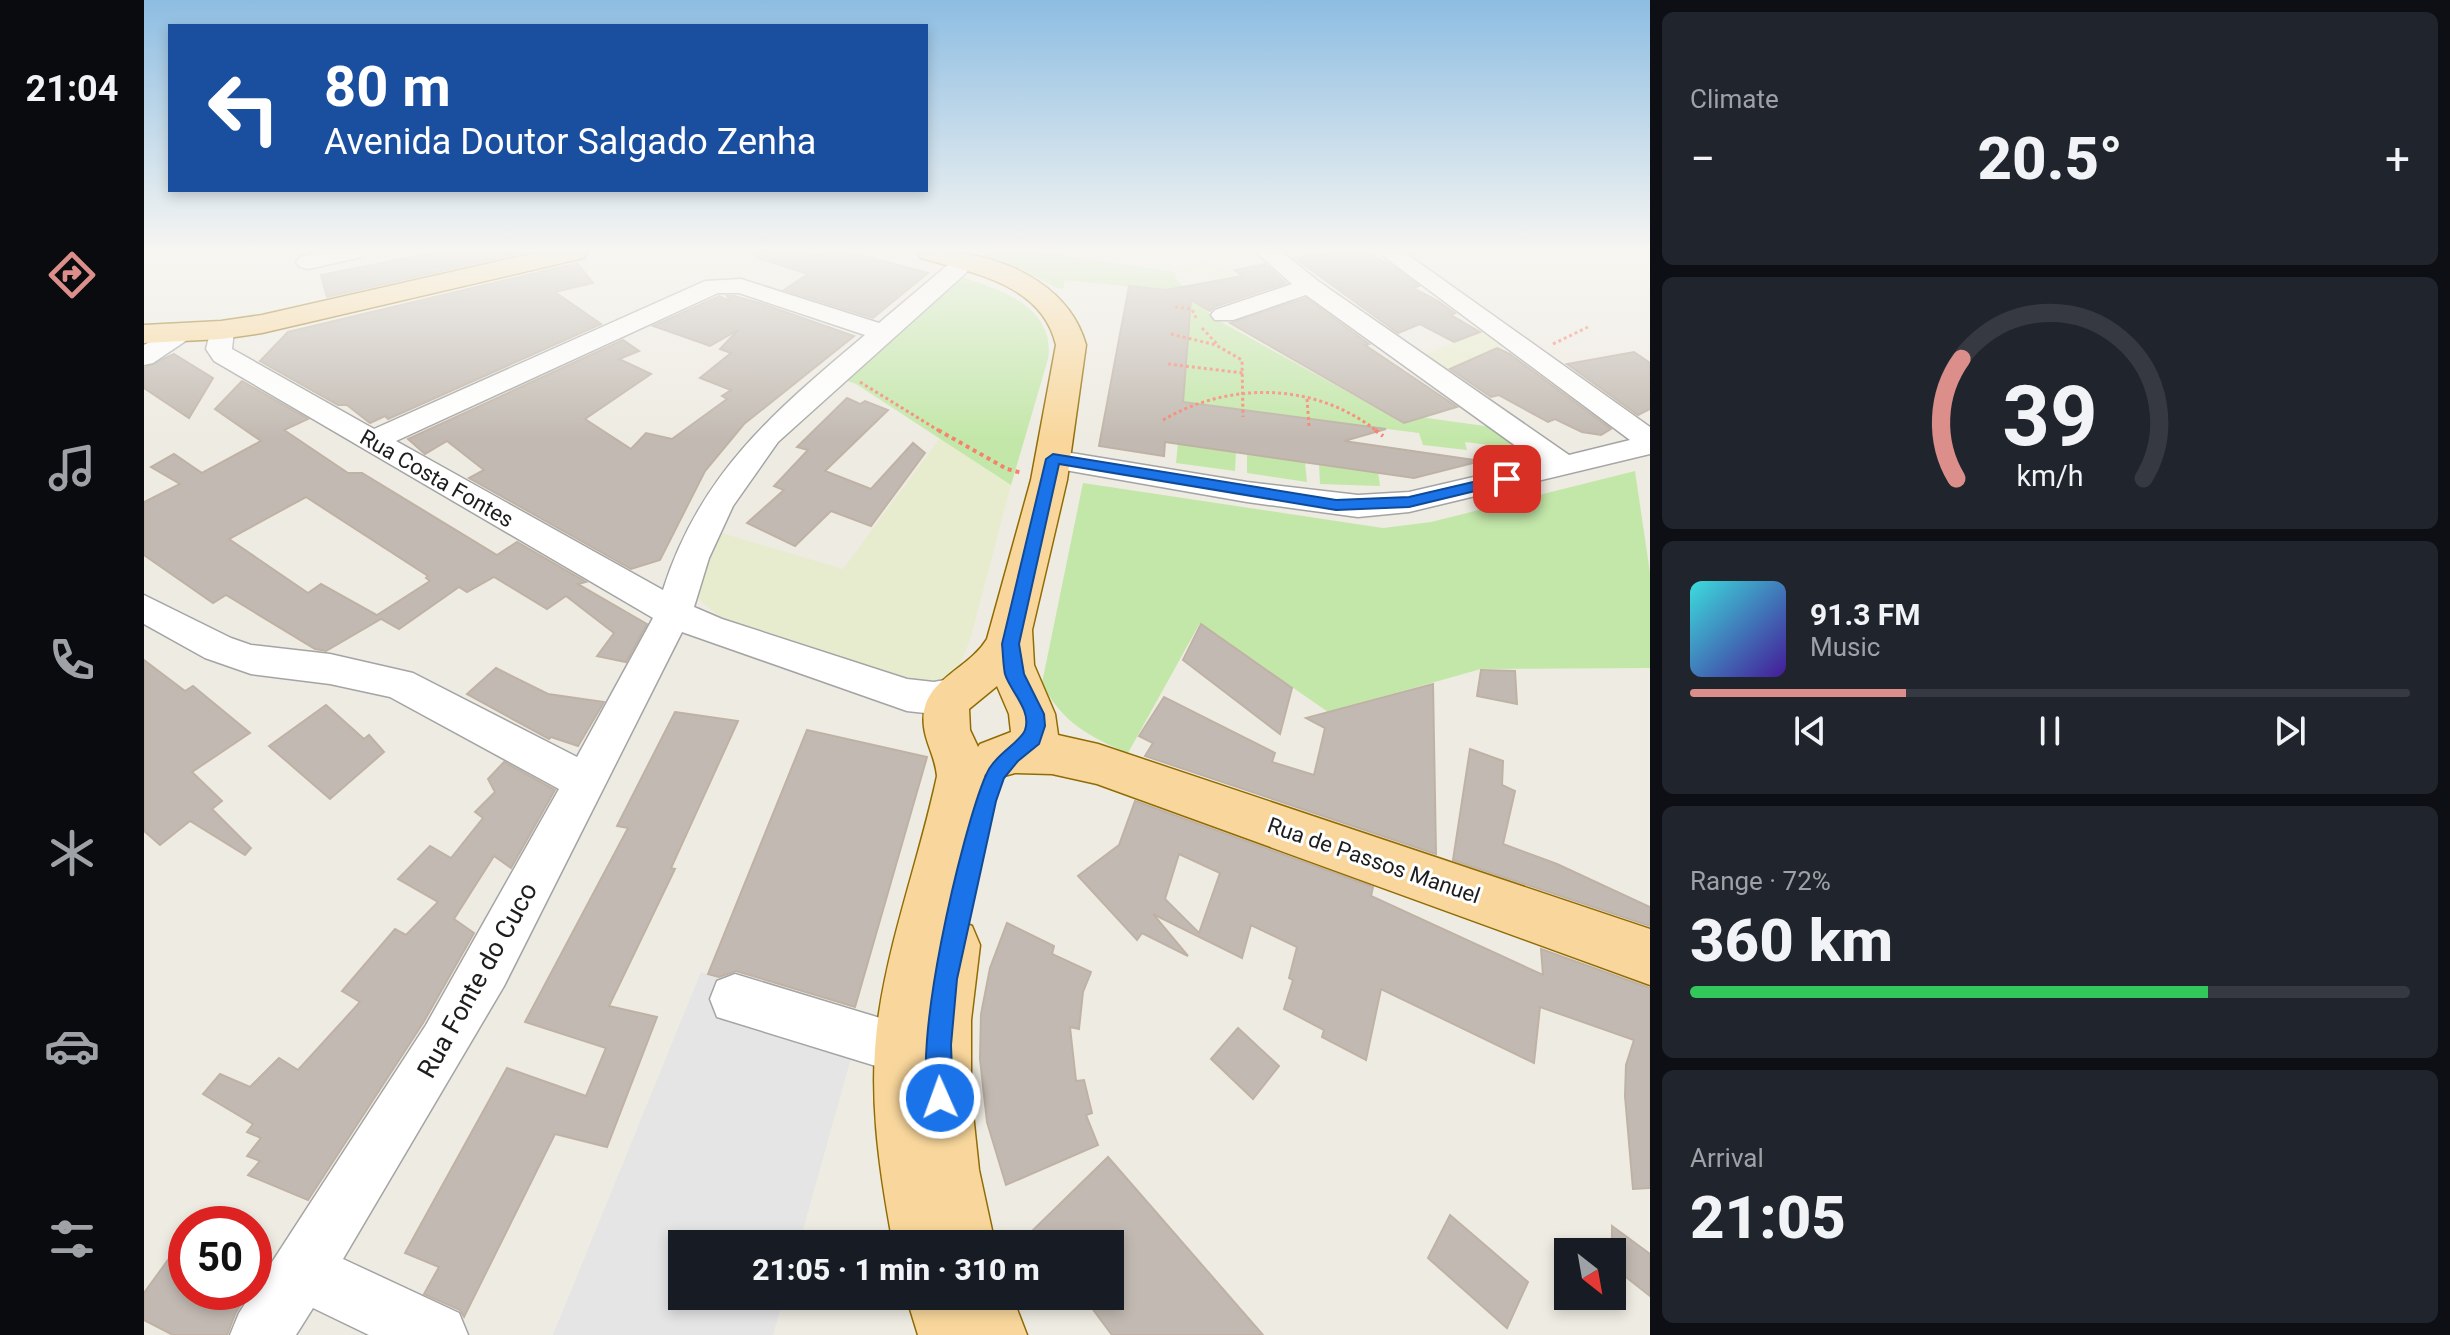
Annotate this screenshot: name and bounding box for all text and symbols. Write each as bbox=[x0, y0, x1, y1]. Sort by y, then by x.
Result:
text: 80 m bbox=[324, 54, 451, 120]
icon: left bbox=[192, 56, 296, 160]
text: 21:04 bbox=[26, 68, 118, 110]
text: Climate bbox=[1690, 84, 1779, 114]
text: Avenida Doutor Salgado Zenha bbox=[324, 121, 816, 163]
text: 20.5° bbox=[1978, 123, 2123, 194]
text: − bbox=[1690, 133, 1715, 185]
text: + bbox=[2385, 133, 2410, 185]
icon: directions bbox=[44, 247, 100, 303]
text: 39 bbox=[2002, 367, 2098, 464]
street label: Rua Costa Fontes bbox=[356, 424, 518, 532]
icon: music bbox=[44, 440, 100, 496]
pin bbox=[1473, 445, 1541, 513]
icon: arrive bbox=[1485, 457, 1529, 501]
text: km/h bbox=[2016, 459, 2084, 493]
text: 91.3 FM bbox=[1810, 597, 1921, 632]
icon: phone bbox=[44, 632, 100, 688]
text: Music bbox=[1810, 632, 1880, 662]
icon: previous bbox=[1788, 709, 1832, 753]
icon: pause bbox=[2028, 709, 2072, 753]
icon: next bbox=[2268, 709, 2312, 753]
street label: Rua de Passos Manuel bbox=[1264, 812, 1483, 909]
icon: climate bbox=[44, 825, 100, 881]
text: Range · 72% bbox=[1690, 866, 1831, 896]
street label: Rua Fonte do Cuco bbox=[411, 877, 543, 1083]
text: 360 km bbox=[1690, 905, 1893, 976]
icon: car bbox=[44, 1018, 100, 1074]
position arrow bbox=[898, 1056, 982, 1140]
text: Arrival bbox=[1690, 1143, 1764, 1173]
text: 21:05 bbox=[1690, 1182, 1846, 1253]
speed limit sign: 50 bbox=[168, 1206, 272, 1310]
icon: filters bbox=[44, 1211, 100, 1267]
north arrow bbox=[1554, 1238, 1626, 1310]
map controls bbox=[1554, 1238, 1626, 1310]
text: 21:05 · 1 min · 310 m bbox=[752, 1252, 1040, 1287]

